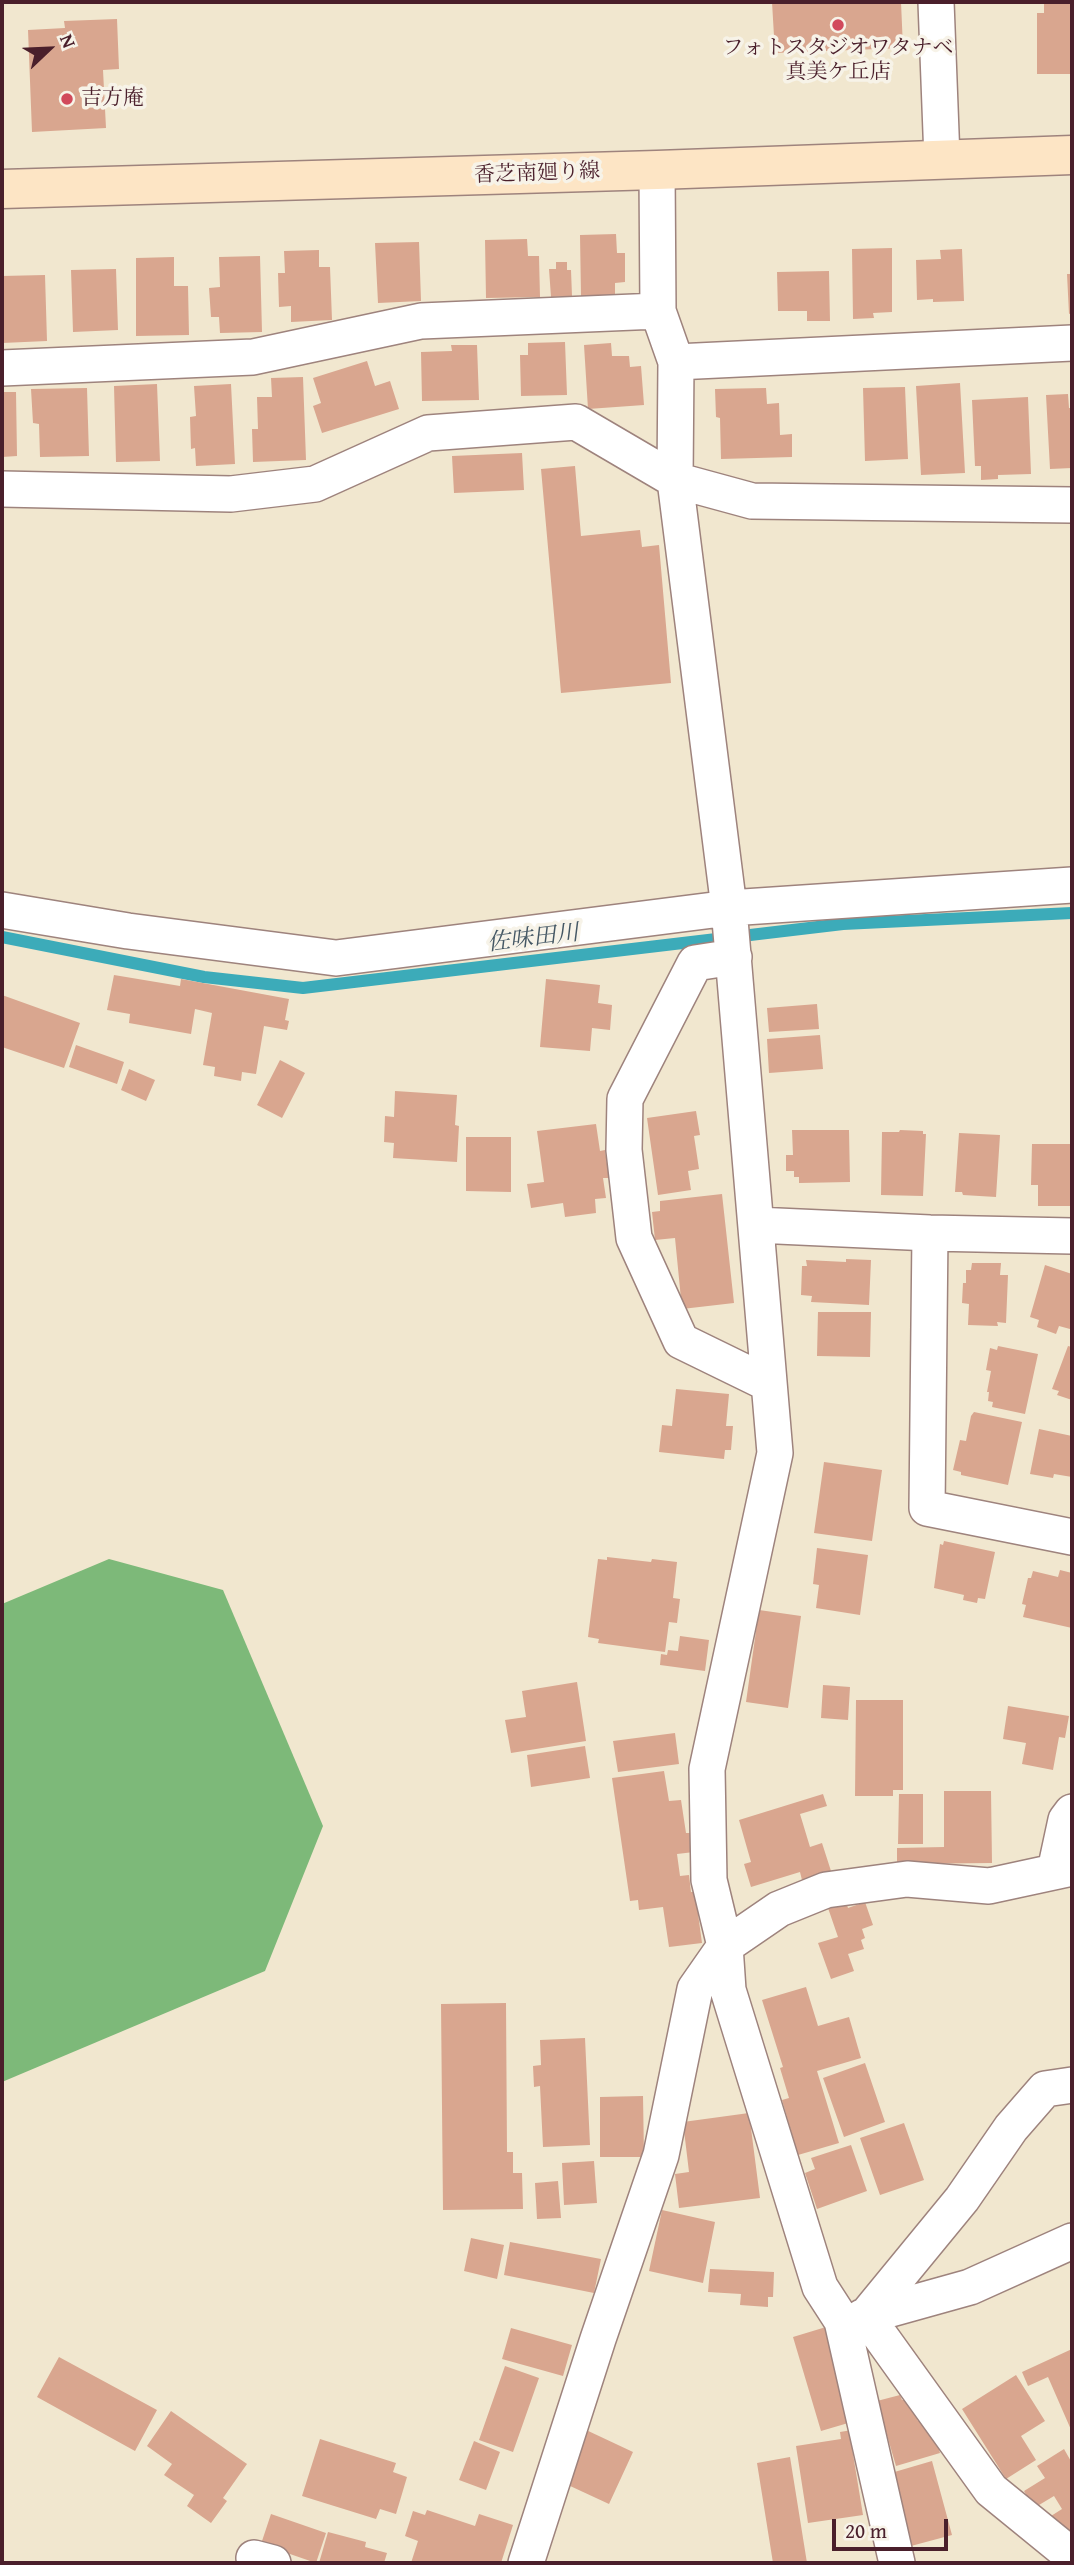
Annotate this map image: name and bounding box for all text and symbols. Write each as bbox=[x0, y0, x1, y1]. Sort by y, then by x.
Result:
north arrow bbox=[14, 14, 84, 84]
marker: フォトスタジオワタナベ 真美ケ丘店 bbox=[830, 17, 846, 33]
text: N bbox=[53, 29, 84, 52]
place label: フォトスタジオワタナベ 真美ケ丘店 bbox=[723, 36, 953, 86]
place label: 吉方庵 bbox=[81, 86, 144, 112]
marker: 吉方庵 bbox=[59, 91, 75, 107]
street label: 香芝南廻り線 bbox=[474, 159, 600, 189]
water label: 佐味田川 bbox=[486, 920, 580, 958]
scale bar bbox=[836, 2506, 951, 2550]
text: 20 m bbox=[845, 2515, 887, 2546]

